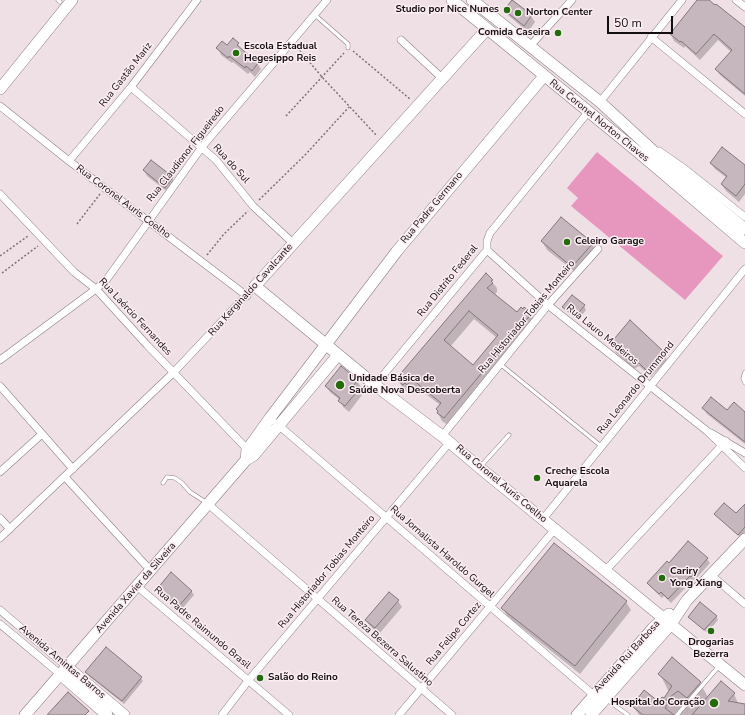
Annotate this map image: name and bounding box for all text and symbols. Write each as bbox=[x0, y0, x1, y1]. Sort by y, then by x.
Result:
place label: Studio por Nice Nunes bbox=[396, 4, 499, 16]
marker: Studio por Nice Nunes bbox=[502, 5, 512, 15]
place label: Norton Center bbox=[526, 7, 592, 19]
marker: Norton Center bbox=[513, 8, 523, 18]
scale bar bbox=[609, 8, 675, 34]
text: 50 m bbox=[614, 15, 642, 31]
place label: Comida Caseira bbox=[478, 27, 550, 39]
marker: Comida Caseira bbox=[553, 28, 563, 38]
street label: Rua Gastão Mariz bbox=[97, 40, 155, 110]
place label: Escola Estadual Hegesippo Reis bbox=[244, 41, 317, 64]
marker: Escola Estadual Hegesippo Reis bbox=[231, 48, 241, 58]
street label: Rua Coronel Norton Chaves bbox=[547, 77, 651, 165]
street label: Rua Claudionor Figueiredo bbox=[145, 103, 227, 205]
street label: Rua do Sul bbox=[210, 142, 252, 186]
street label: Rua Coronel Auris Coelho bbox=[73, 162, 173, 242]
street label: Rua Padre Germano bbox=[398, 170, 466, 246]
place label: Celeiro Garage bbox=[575, 236, 644, 248]
marker: Celeiro Garage bbox=[562, 237, 572, 247]
street label: Rua Kerginaldo Cavalcante bbox=[206, 241, 296, 339]
street label: Rua Distrito Federal bbox=[415, 243, 481, 319]
street label: Rua Historiador Tobias Monteiro bbox=[476, 258, 578, 376]
street label: Rua Laércio Fernandes bbox=[96, 276, 174, 358]
street label: Rua Lauro Medeiros bbox=[563, 302, 641, 368]
street label: Rua Leonardo Drummond bbox=[595, 339, 677, 437]
place label: Unidade Básica de Saúde Nova Descoberta bbox=[349, 373, 460, 396]
marker: Unidade Básica de Saúde Nova Descoberta bbox=[334, 379, 346, 391]
street label: Rua Coronel Auris Coelho bbox=[453, 442, 549, 526]
place label: Creche Escola Aquarela bbox=[545, 466, 610, 490]
marker: Creche Escola Aquarela bbox=[532, 473, 542, 483]
street label: Rua Jornalista Haroldo Gurgel bbox=[387, 503, 497, 601]
street label: Rua Historiador Tobias Monteiro bbox=[276, 513, 378, 631]
street label: Avenida Xavier da Silveira bbox=[93, 540, 179, 636]
place label: Cariry Yong Xiang bbox=[670, 566, 722, 590]
marker: Cariry Yong Xiang bbox=[657, 573, 667, 583]
street label: Rua Padre Raimundo Brasil bbox=[151, 584, 253, 672]
street label: Rua Tereza Bezerra Salustino bbox=[329, 595, 435, 689]
street label: Rua Felipe Cortez bbox=[424, 600, 484, 668]
street label: Avenida Rui Barbosa bbox=[591, 618, 663, 696]
street label: Avenida Amintas Barros bbox=[17, 622, 107, 702]
marker: Drogarias Bezerra bbox=[706, 626, 716, 636]
place label: Drogarias Bezerra bbox=[688, 637, 734, 660]
place label: Salão do Reino bbox=[268, 672, 338, 684]
marker: Salão do Reino bbox=[255, 673, 265, 683]
place label: Hospital do Coração bbox=[611, 697, 705, 709]
marker: Hospital do Coração bbox=[708, 697, 720, 709]

